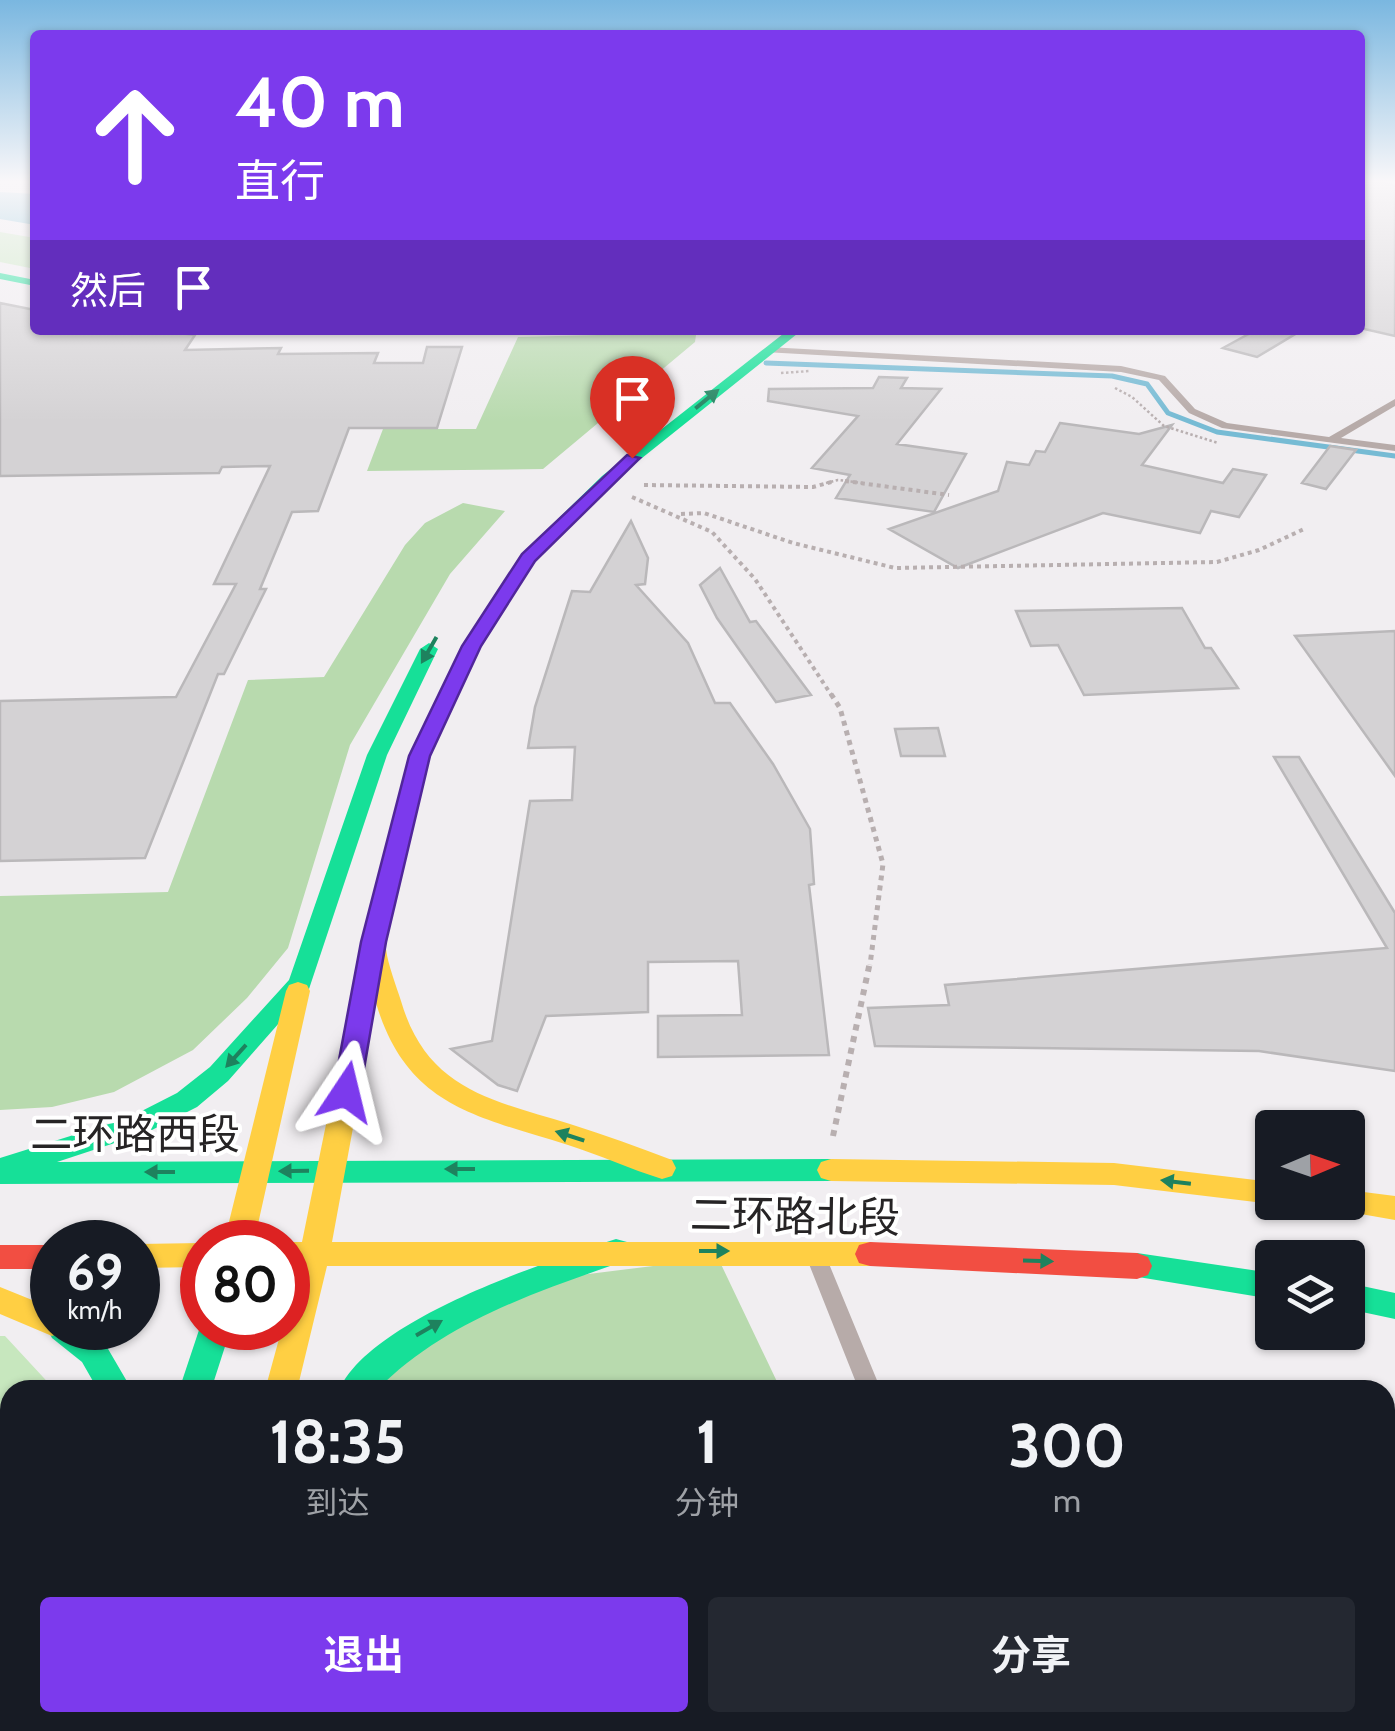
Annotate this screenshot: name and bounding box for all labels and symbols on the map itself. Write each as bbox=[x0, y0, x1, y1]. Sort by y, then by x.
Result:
pin bbox=[590, 356, 675, 459]
one-way arrow bbox=[694, 389, 719, 410]
one-way arrow bbox=[421, 636, 438, 665]
position arrow bbox=[294, 1040, 398, 1144]
one-way arrow bbox=[225, 1044, 248, 1068]
street label: 二环路西段 bbox=[30, 1108, 240, 1160]
north arrow bbox=[1255, 1110, 1365, 1220]
one-way arrow bbox=[555, 1128, 585, 1143]
one-way arrow bbox=[443, 1161, 475, 1177]
one-way arrow bbox=[278, 1163, 310, 1179]
one-way arrow bbox=[143, 1164, 175, 1180]
one-way arrow bbox=[1159, 1174, 1191, 1190]
street label: 二环路北段 bbox=[690, 1188, 900, 1244]
speed limit sign: 80 bbox=[180, 1220, 310, 1350]
one-way arrow bbox=[698, 1244, 730, 1260]
one-way arrow bbox=[1023, 1254, 1055, 1270]
one-way arrow bbox=[415, 1319, 443, 1337]

